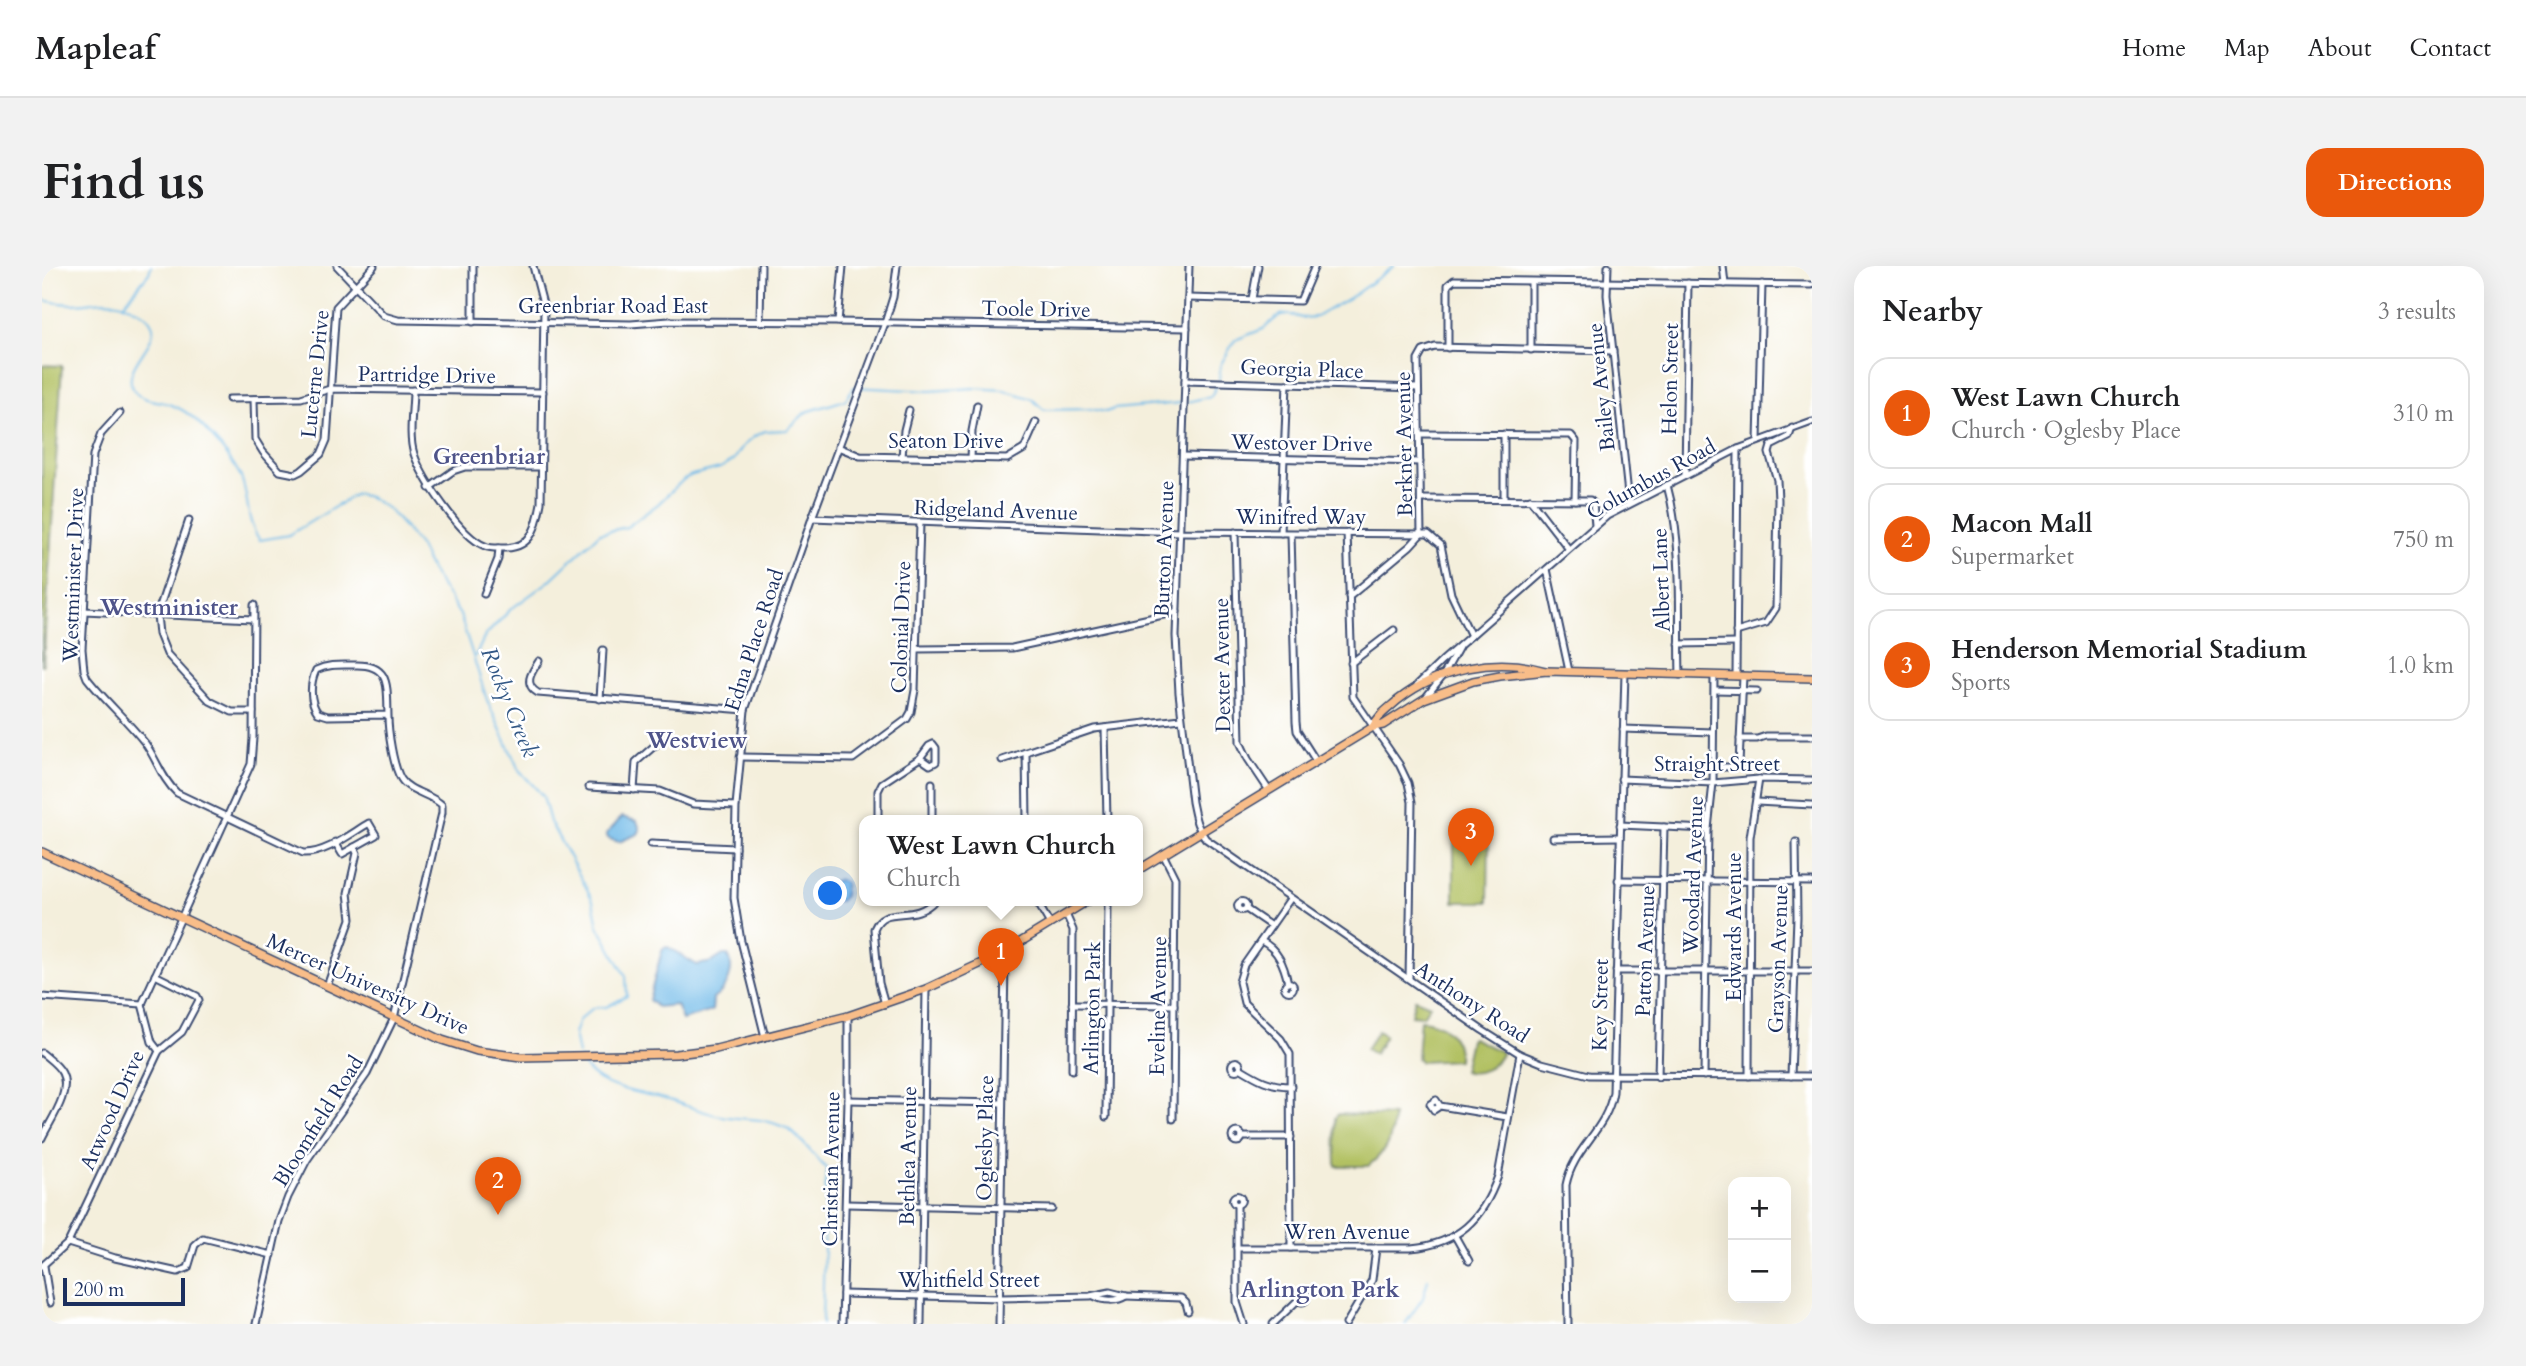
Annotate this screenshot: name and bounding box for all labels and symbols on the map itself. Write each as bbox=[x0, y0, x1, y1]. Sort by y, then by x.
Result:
street label: Greenbriar Road East bbox=[518, 292, 708, 321]
street label: Toole Drive bbox=[981, 294, 1091, 325]
street label: Lucerne Drive bbox=[294, 308, 337, 440]
street label: Bailey Avenue bbox=[1580, 321, 1623, 453]
street label: Helon Street bbox=[1655, 322, 1686, 435]
street label: Georgia Place bbox=[1240, 353, 1364, 386]
street label: Partridge Drive bbox=[358, 360, 496, 391]
street label: Berkner Avenue bbox=[1389, 371, 1420, 517]
street label: Seaton Drive bbox=[888, 427, 1004, 456]
street label: Westover Drive bbox=[1230, 428, 1373, 459]
street label: Columbus Road bbox=[1581, 432, 1721, 527]
district label: Greenbriar bbox=[433, 441, 546, 472]
street label: Burton Avenue bbox=[1148, 480, 1181, 618]
street label: Westminister Drive bbox=[56, 487, 91, 664]
street label: Ridgeland Avenue bbox=[913, 493, 1079, 528]
street label: Winifred Way bbox=[1235, 503, 1366, 532]
street label: Albert Lane bbox=[1645, 527, 1678, 633]
street label: Colonial Drive bbox=[885, 560, 918, 694]
street label: Edna Place Road bbox=[718, 565, 791, 715]
district label: Westminister bbox=[99, 592, 239, 623]
street label: Dexter Avenue bbox=[1207, 597, 1238, 733]
water label: Rocky Creek bbox=[473, 642, 546, 763]
district label: Westview bbox=[645, 725, 748, 756]
street label: Straight Street bbox=[1654, 750, 1780, 779]
street label: Woodard Avenue bbox=[1676, 795, 1711, 956]
pin: 3 bbox=[1448, 808, 1494, 866]
street label: Edwards Avenue bbox=[1720, 852, 1749, 1002]
your location bbox=[813, 876, 847, 910]
street label: Grayson Avenue bbox=[1761, 884, 1796, 1034]
street label: Patton Avenue bbox=[1629, 885, 1662, 1017]
street label: Mercer University Drive bbox=[262, 927, 474, 1042]
pin: 1 bbox=[978, 928, 1024, 986]
street label: Eveline Avenue bbox=[1143, 936, 1174, 1076]
street label: Arlington Park bbox=[1077, 940, 1108, 1075]
street label: Anthony Road bbox=[1409, 955, 1535, 1050]
street label: Key Street bbox=[1585, 958, 1616, 1051]
street label: Atwood Drive bbox=[73, 1046, 152, 1175]
street label: Bloomfield Road bbox=[266, 1050, 370, 1192]
street label: Oglesby Place bbox=[970, 1075, 1001, 1201]
street label: Bethlea Avenue bbox=[893, 1086, 924, 1226]
street label: Christian Avenue bbox=[816, 1091, 847, 1247]
pin: 2 bbox=[475, 1157, 521, 1215]
street label: Wren Avenue bbox=[1283, 1218, 1410, 1247]
street label: Whitfield Street bbox=[897, 1266, 1040, 1295]
district label: Arlington Park bbox=[1240, 1274, 1400, 1305]
scale bar bbox=[63, 1275, 186, 1307]

